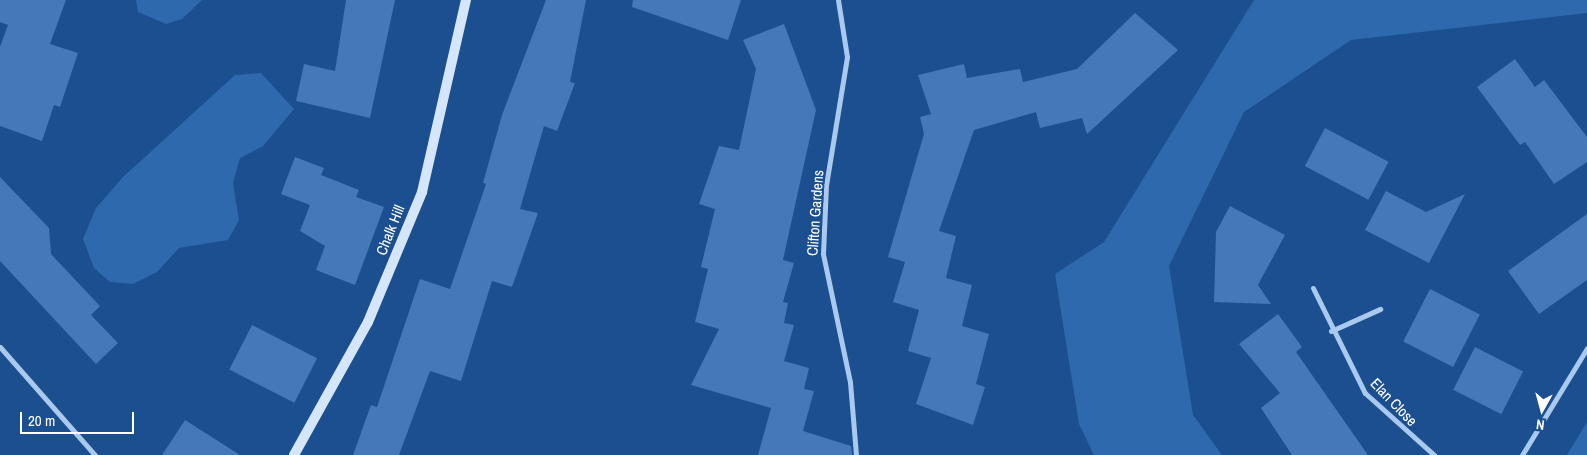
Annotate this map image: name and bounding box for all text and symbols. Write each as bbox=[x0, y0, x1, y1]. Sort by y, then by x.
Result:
street label: Clifton Gardens bbox=[803, 169, 827, 257]
street label: Chalk Hill bbox=[372, 202, 408, 258]
street label: Elan Close bbox=[1367, 374, 1421, 430]
north arrow bbox=[1517, 385, 1567, 435]
scale bar bbox=[22, 402, 136, 434]
text: 20 m bbox=[28, 410, 55, 431]
text: N bbox=[1535, 415, 1545, 434]

